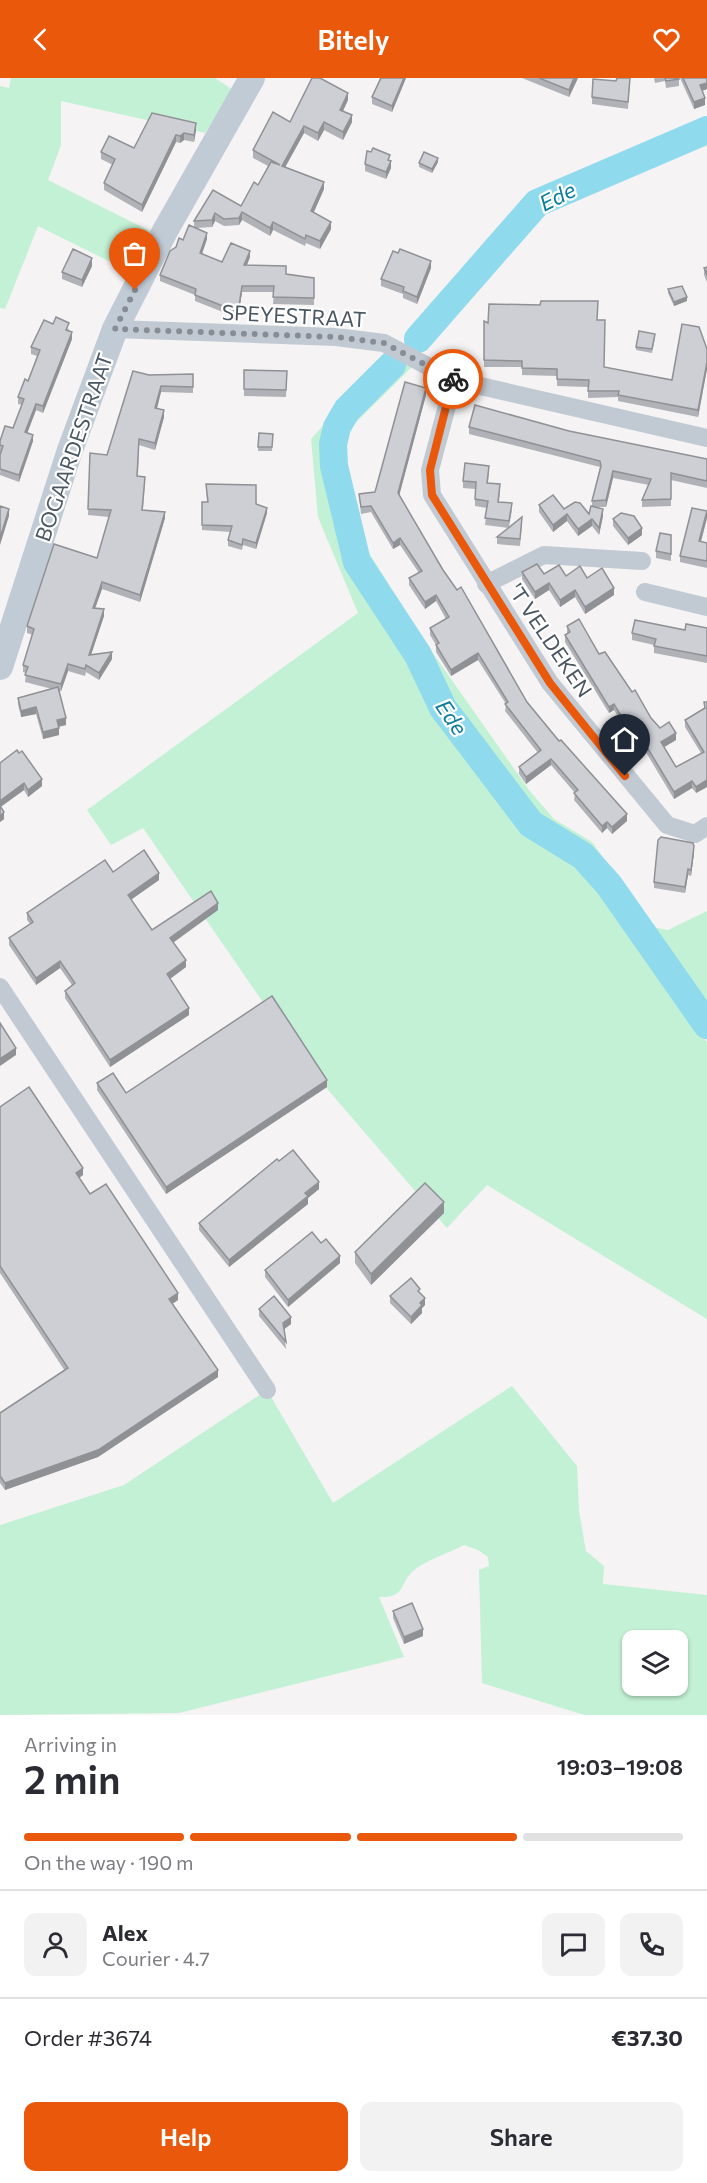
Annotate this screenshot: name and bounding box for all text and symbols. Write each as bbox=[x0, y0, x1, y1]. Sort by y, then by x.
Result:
icon: back bbox=[24, 23, 57, 56]
text: Bitely bbox=[317, 23, 390, 56]
icon: heart bbox=[650, 23, 683, 56]
water label: Ede bbox=[534, 175, 580, 217]
pin bbox=[109, 228, 160, 290]
icon: bag bbox=[118, 237, 151, 270]
street label: SPEYESTRAAT bbox=[221, 299, 367, 331]
courier bbox=[423, 349, 483, 409]
street label: BOGAARDESTRAAT bbox=[29, 350, 117, 544]
icon: bike bbox=[437, 363, 470, 396]
street label: 'T VELDEKEN bbox=[504, 579, 598, 701]
water label: Ede bbox=[430, 694, 474, 740]
pin bbox=[599, 714, 650, 776]
icon: home bbox=[608, 723, 641, 756]
map controls bbox=[622, 1630, 688, 1696]
button: layers bbox=[622, 1630, 688, 1696]
text: Arriving in bbox=[24, 1732, 117, 1756]
text: 19:03–19:08 bbox=[557, 1753, 683, 1780]
text: 2 min bbox=[24, 1754, 121, 1802]
text: On the way · 190 m bbox=[24, 1850, 193, 1874]
button: person bbox=[24, 1913, 87, 1976]
button: chat bbox=[542, 1913, 605, 1976]
button: phone bbox=[620, 1913, 683, 1976]
text: Alex bbox=[102, 1919, 148, 1946]
text: Courier · 4.7 bbox=[102, 1946, 210, 1970]
text: Order #3674 bbox=[24, 2024, 152, 2051]
text: €37.30 bbox=[611, 2024, 683, 2051]
button: Help bbox=[24, 2102, 348, 2171]
button: Share bbox=[360, 2102, 683, 2171]

